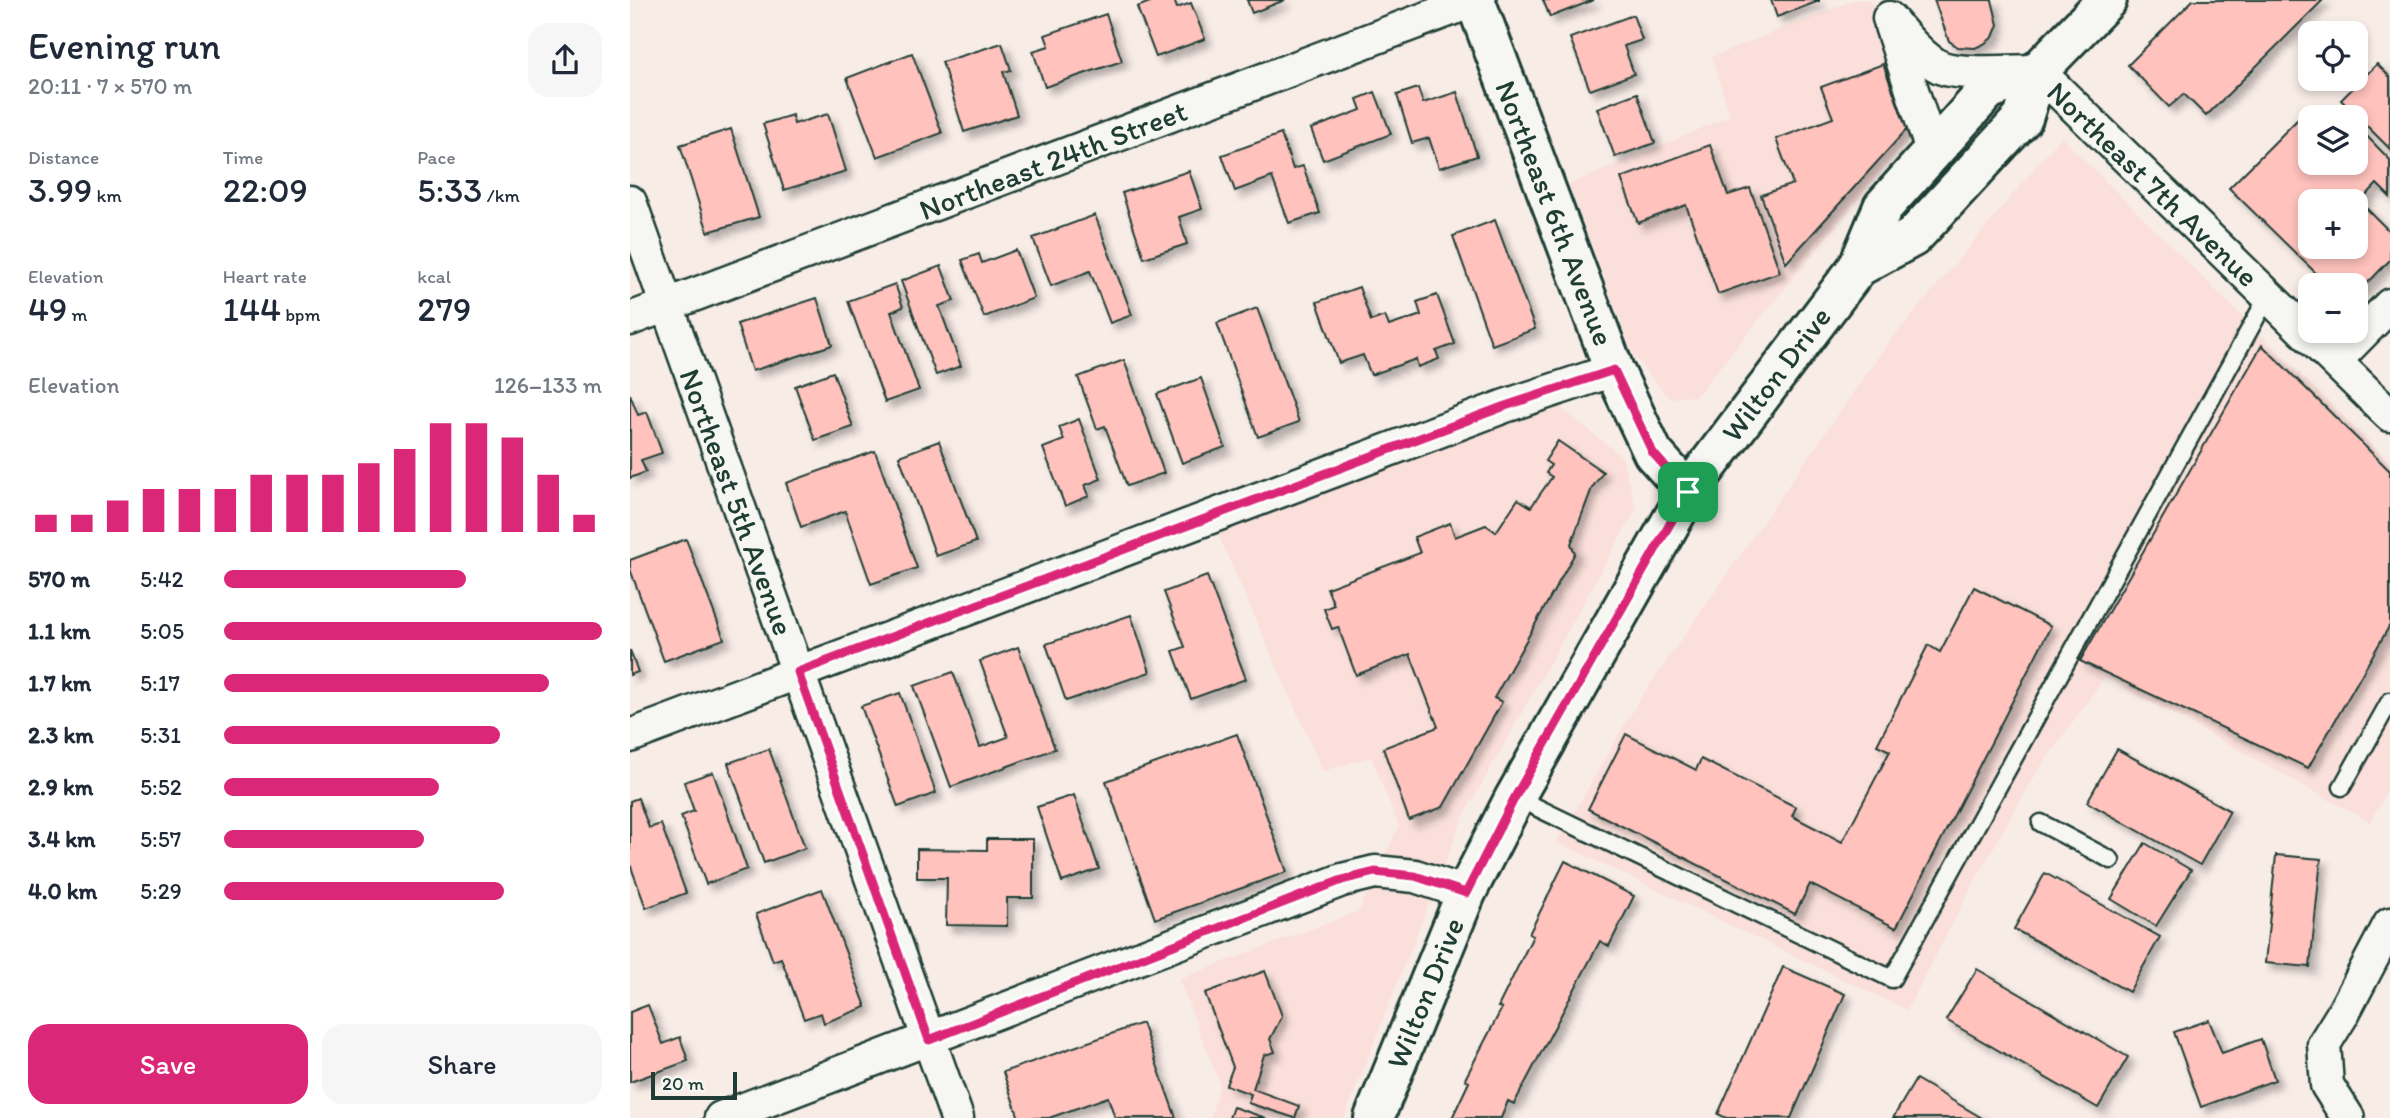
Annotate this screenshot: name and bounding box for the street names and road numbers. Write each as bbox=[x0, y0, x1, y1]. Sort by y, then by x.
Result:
street label: Northeast 7th Avenue bbox=[2039, 73, 2267, 295]
street label: Northeast 6th Avenue bbox=[1487, 75, 1623, 351]
street label: Northeast 24th Street bbox=[914, 92, 1192, 228]
street label: Wilton Drive bbox=[1713, 299, 1839, 449]
street label: Northeast 5th Avenue bbox=[672, 364, 802, 640]
street label: Wilton Drive bbox=[1378, 912, 1472, 1074]

